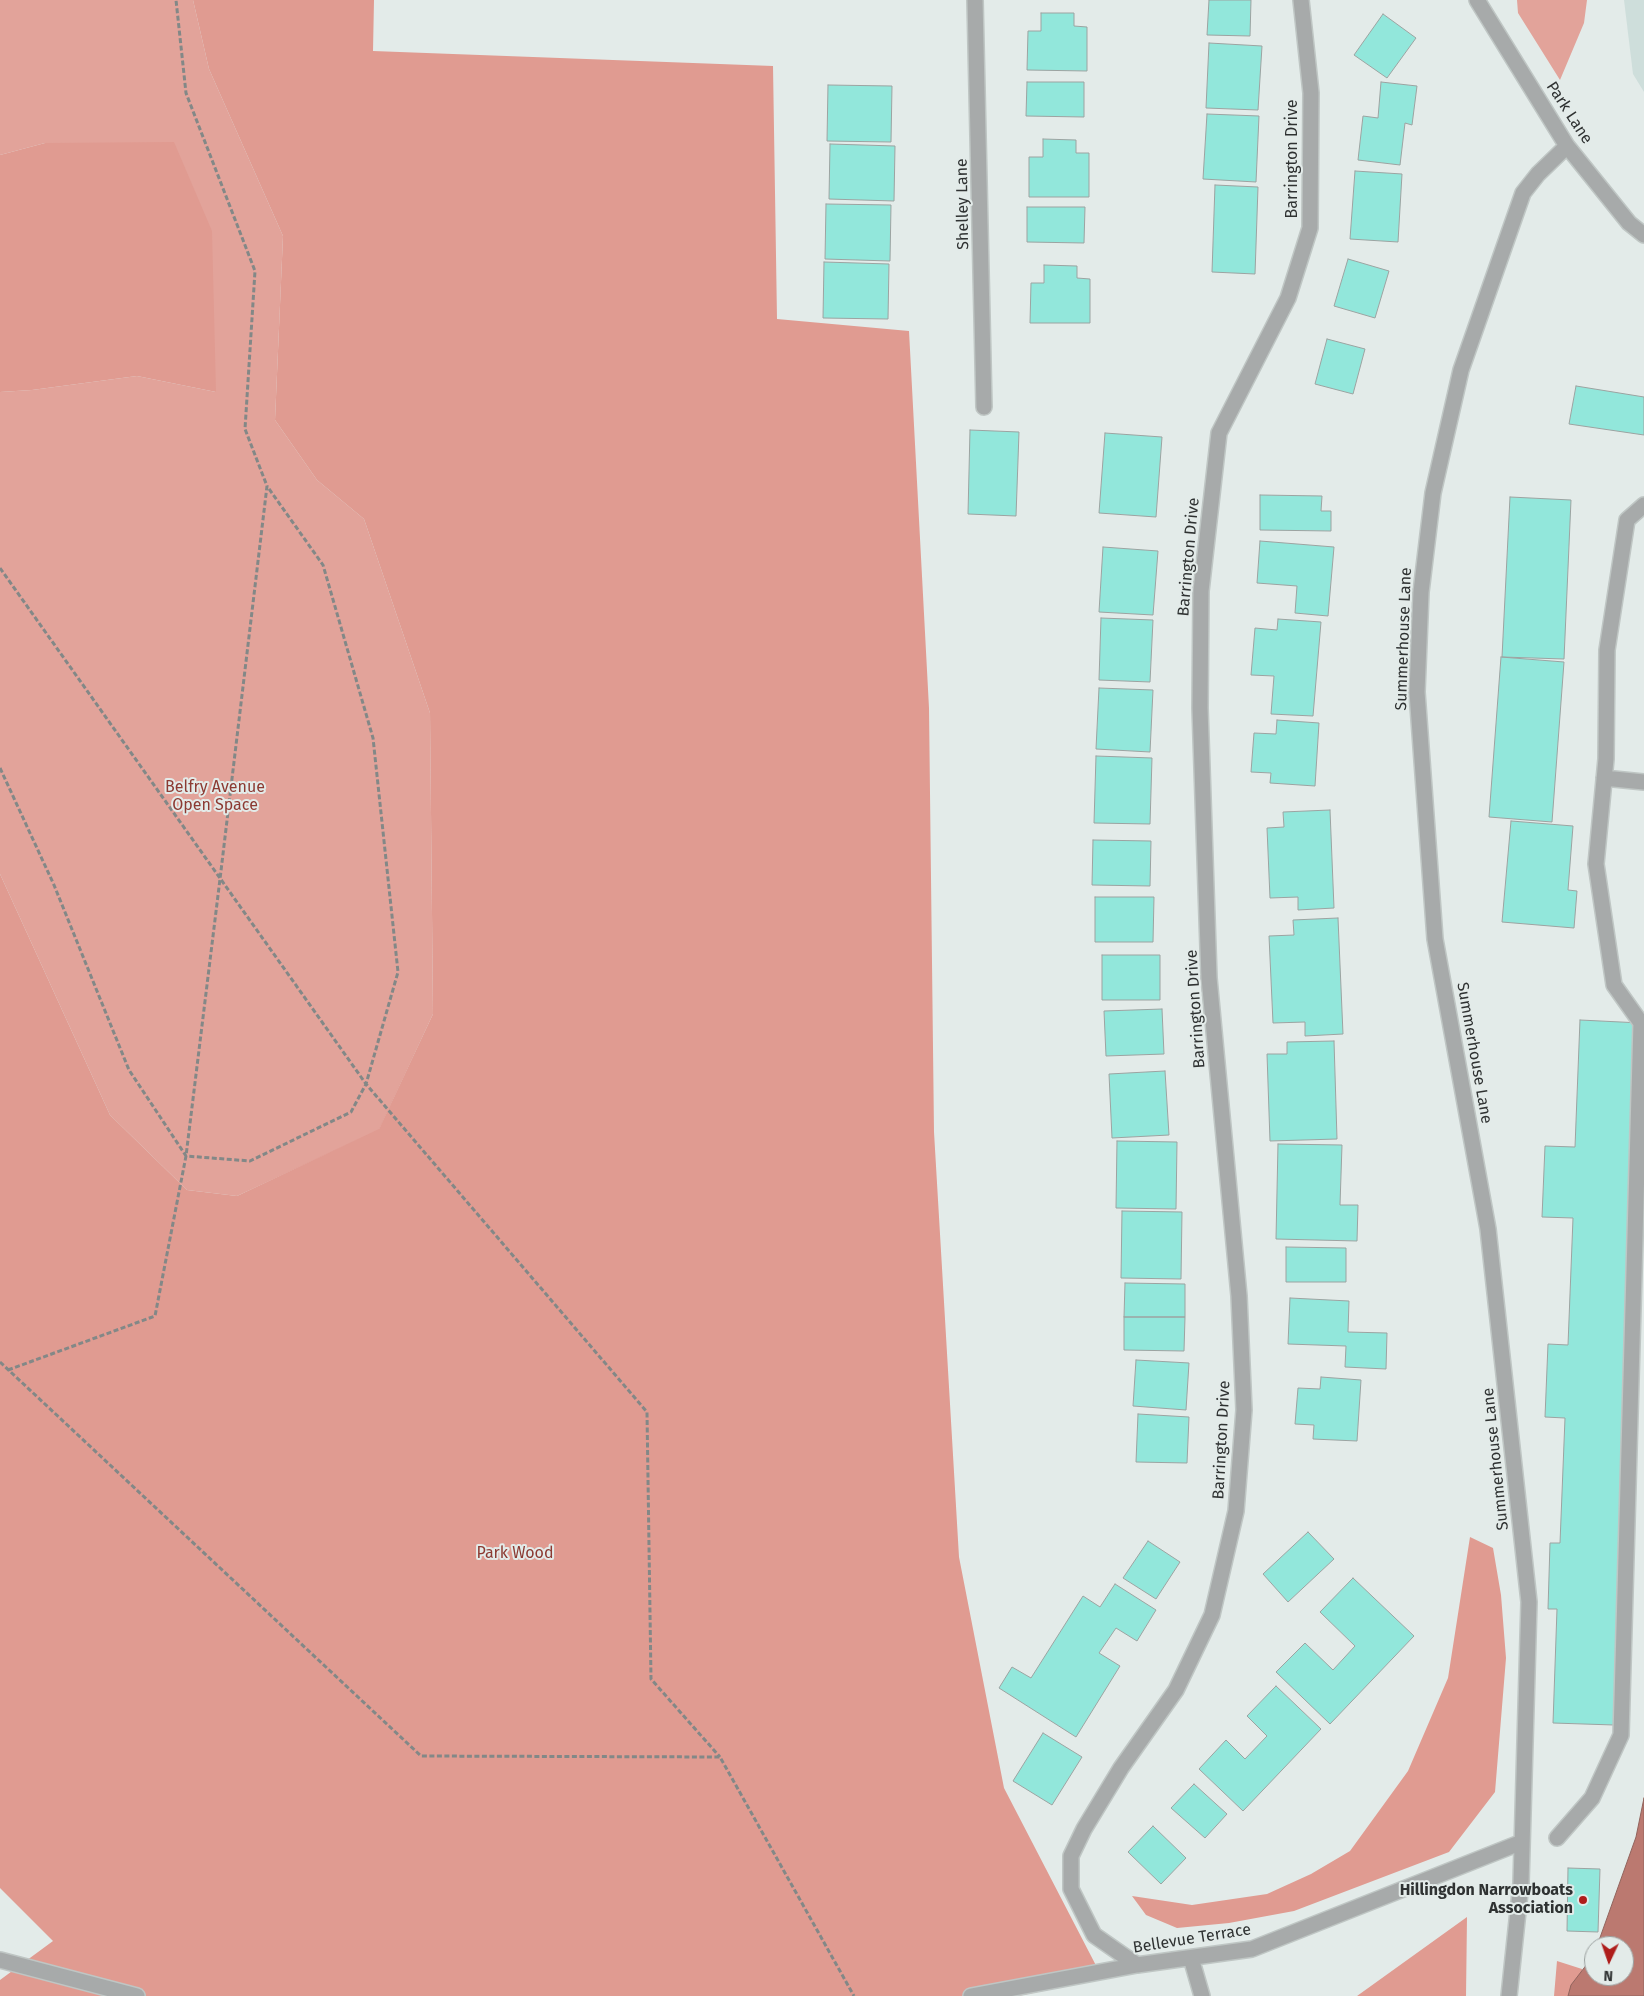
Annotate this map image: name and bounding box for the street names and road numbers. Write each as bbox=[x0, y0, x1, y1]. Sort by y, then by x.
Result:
street label: Park Lane bbox=[1542, 78, 1596, 148]
street label: Barrington Drive bbox=[1283, 99, 1303, 219]
street label: Shelley Lane bbox=[953, 158, 973, 250]
street label: Barrington Drive bbox=[1174, 497, 1204, 617]
street label: Summerhouse Lane bbox=[1392, 567, 1416, 711]
street label: Barrington Drive bbox=[1182, 949, 1210, 1069]
street label: Summerhouse Lane bbox=[1452, 981, 1496, 1125]
street label: Barrington Drive bbox=[1209, 1380, 1235, 1500]
street label: Summerhouse Lane bbox=[1479, 1387, 1513, 1531]
street label: Bellevue Terrace bbox=[1132, 1920, 1252, 1958]

